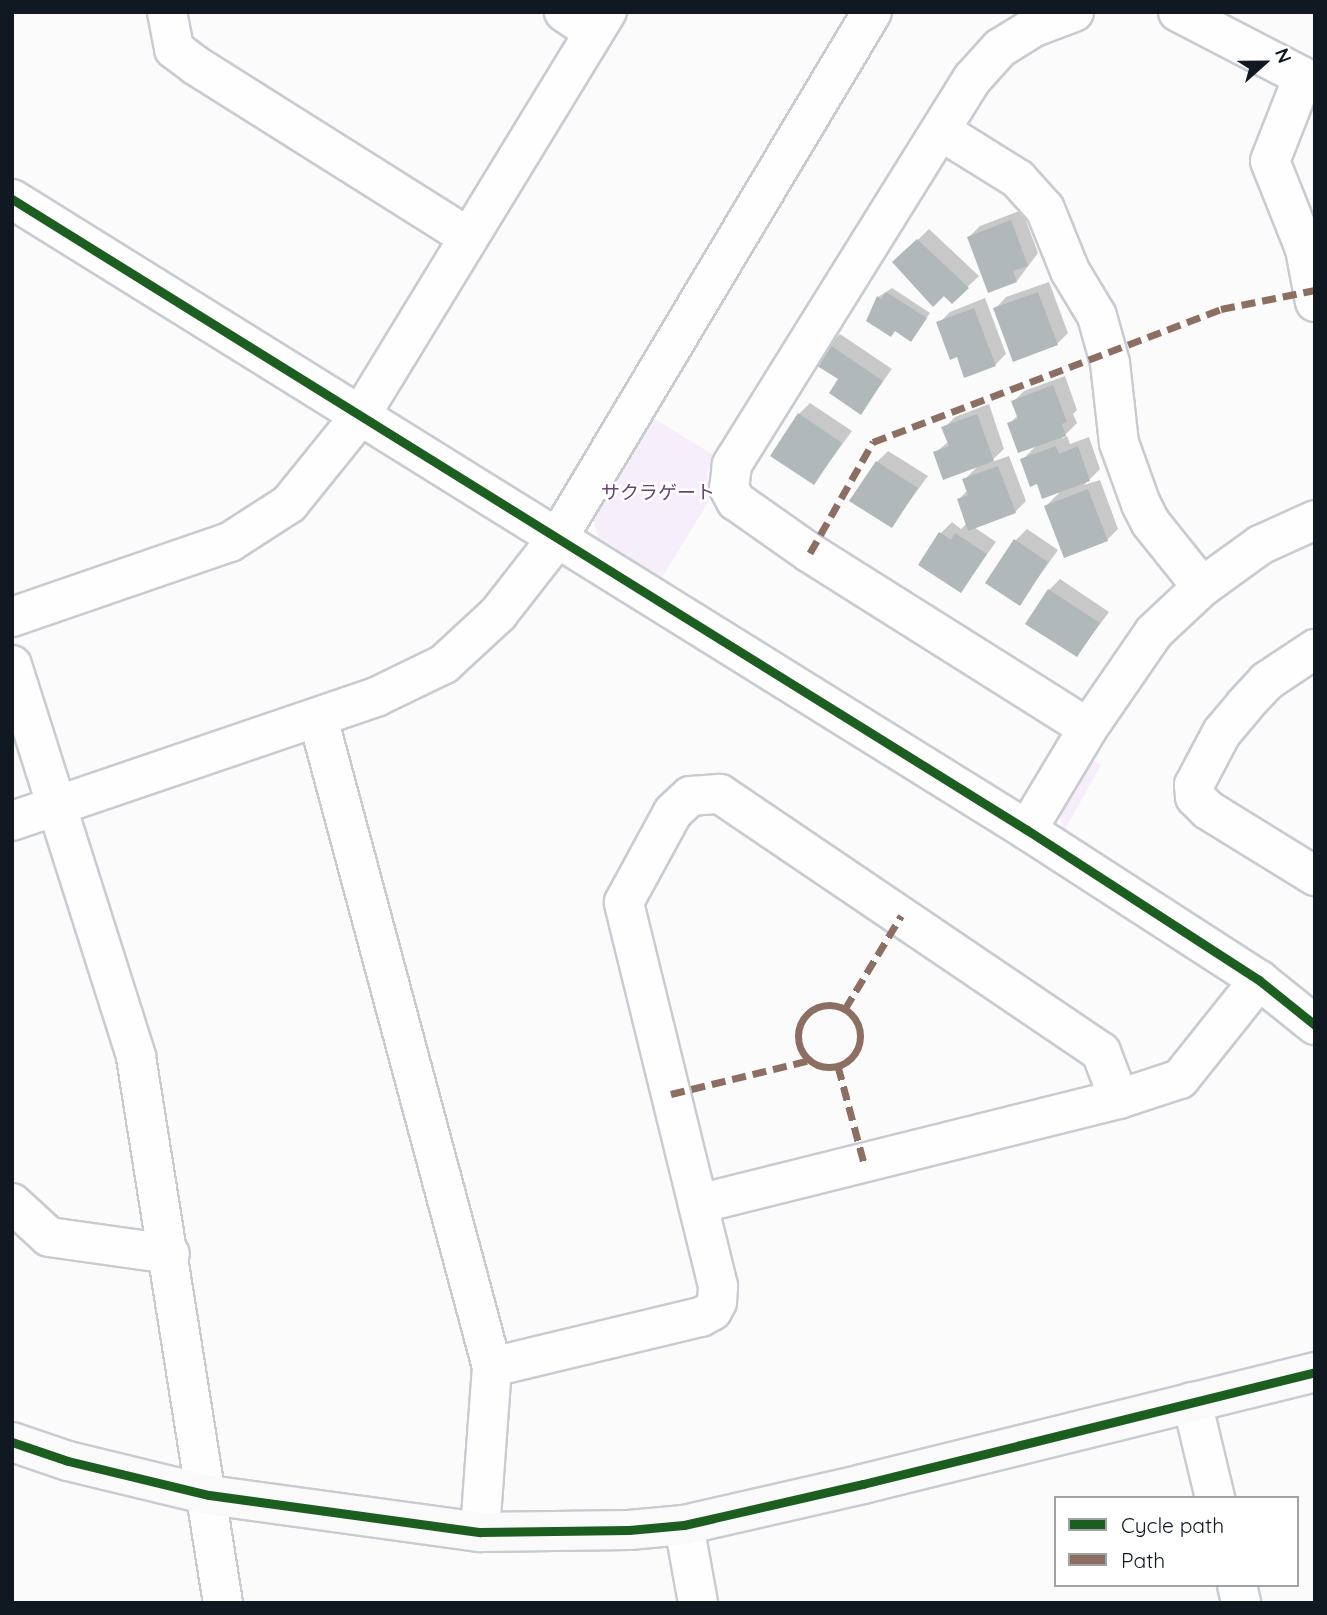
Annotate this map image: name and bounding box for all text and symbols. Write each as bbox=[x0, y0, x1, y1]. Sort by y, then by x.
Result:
north arrow bbox=[1229, 28, 1299, 98]
text: N bbox=[1270, 45, 1297, 66]
park label: サクラゲート bbox=[601, 482, 715, 504]
legend bbox=[1054, 1496, 1299, 1587]
text: Cycle path bbox=[1121, 1512, 1224, 1538]
text: Path bbox=[1121, 1547, 1165, 1573]

